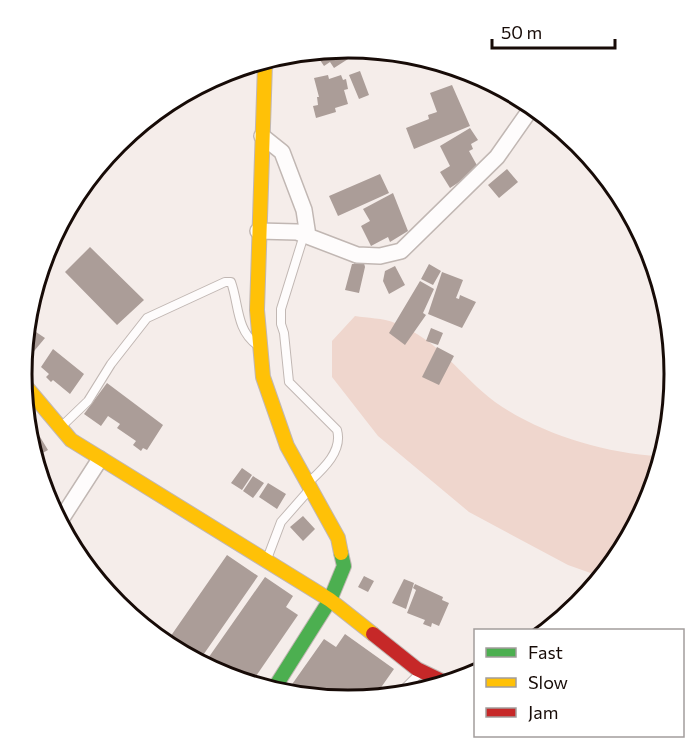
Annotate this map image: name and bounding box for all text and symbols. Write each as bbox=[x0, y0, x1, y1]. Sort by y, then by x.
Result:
scale bar bbox=[492, 12, 615, 50]
text: 50 m bbox=[501, 21, 542, 43]
legend bbox=[474, 629, 684, 737]
text: Fast bbox=[528, 641, 563, 663]
text: Slow bbox=[528, 671, 568, 693]
text: Jam bbox=[528, 701, 558, 723]

